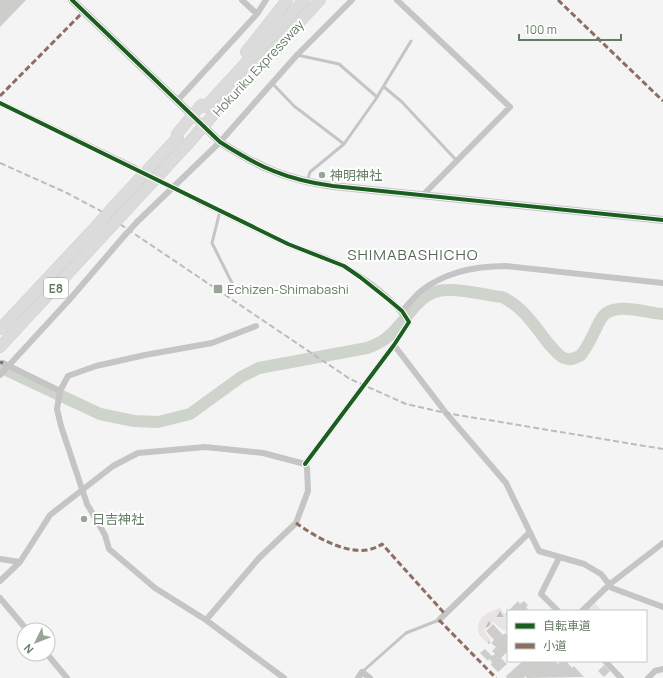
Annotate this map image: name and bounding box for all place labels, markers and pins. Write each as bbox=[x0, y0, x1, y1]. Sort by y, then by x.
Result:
place label: 神明神社 bbox=[330, 166, 382, 184]
marker: 神明神社 bbox=[317, 170, 327, 180]
place label: Echizen-Shimabashi bbox=[227, 280, 349, 298]
marker: Echizen-Shimabashi bbox=[212, 283, 224, 295]
place label: 日吉神社 bbox=[92, 510, 144, 528]
marker: 日吉神社 bbox=[79, 514, 89, 524]

